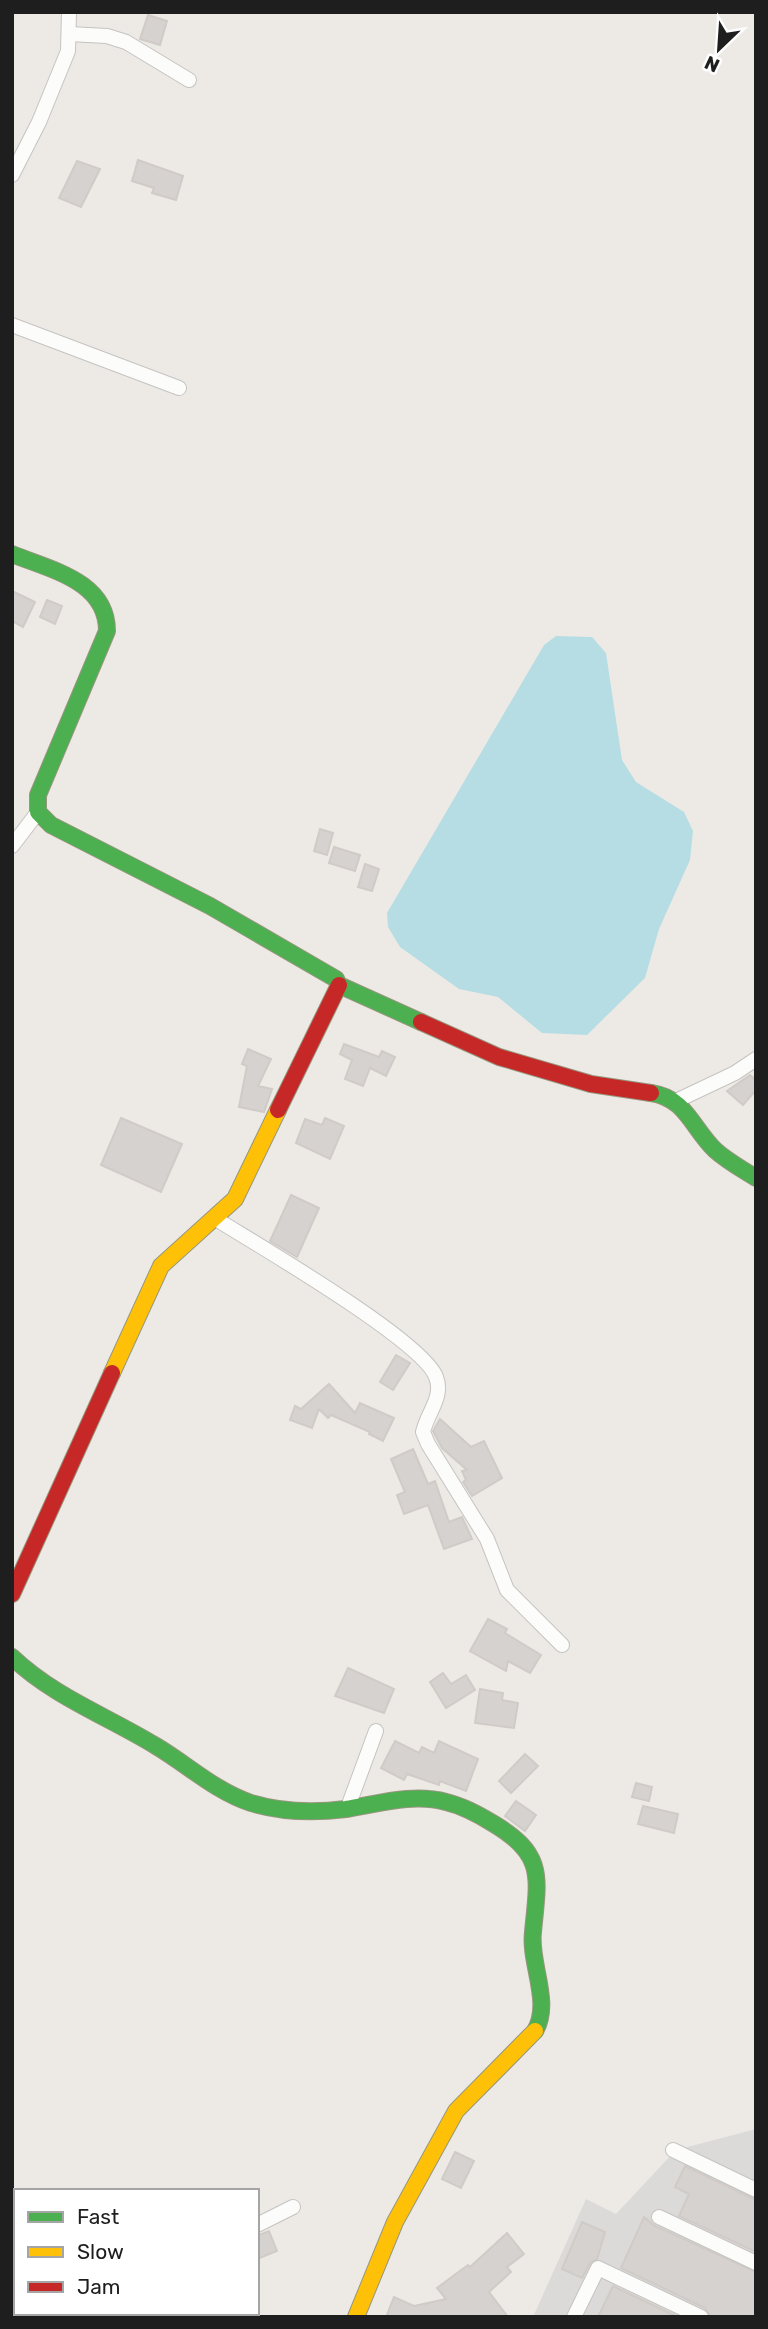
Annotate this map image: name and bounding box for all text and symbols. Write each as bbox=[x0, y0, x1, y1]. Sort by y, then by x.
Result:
north arrow bbox=[684, 14, 754, 84]
text: N bbox=[701, 51, 723, 77]
legend bbox=[14, 2189, 259, 2315]
text: Fast bbox=[77, 2204, 119, 2229]
text: Slow bbox=[77, 2239, 124, 2264]
text: Jam bbox=[77, 2274, 121, 2299]

